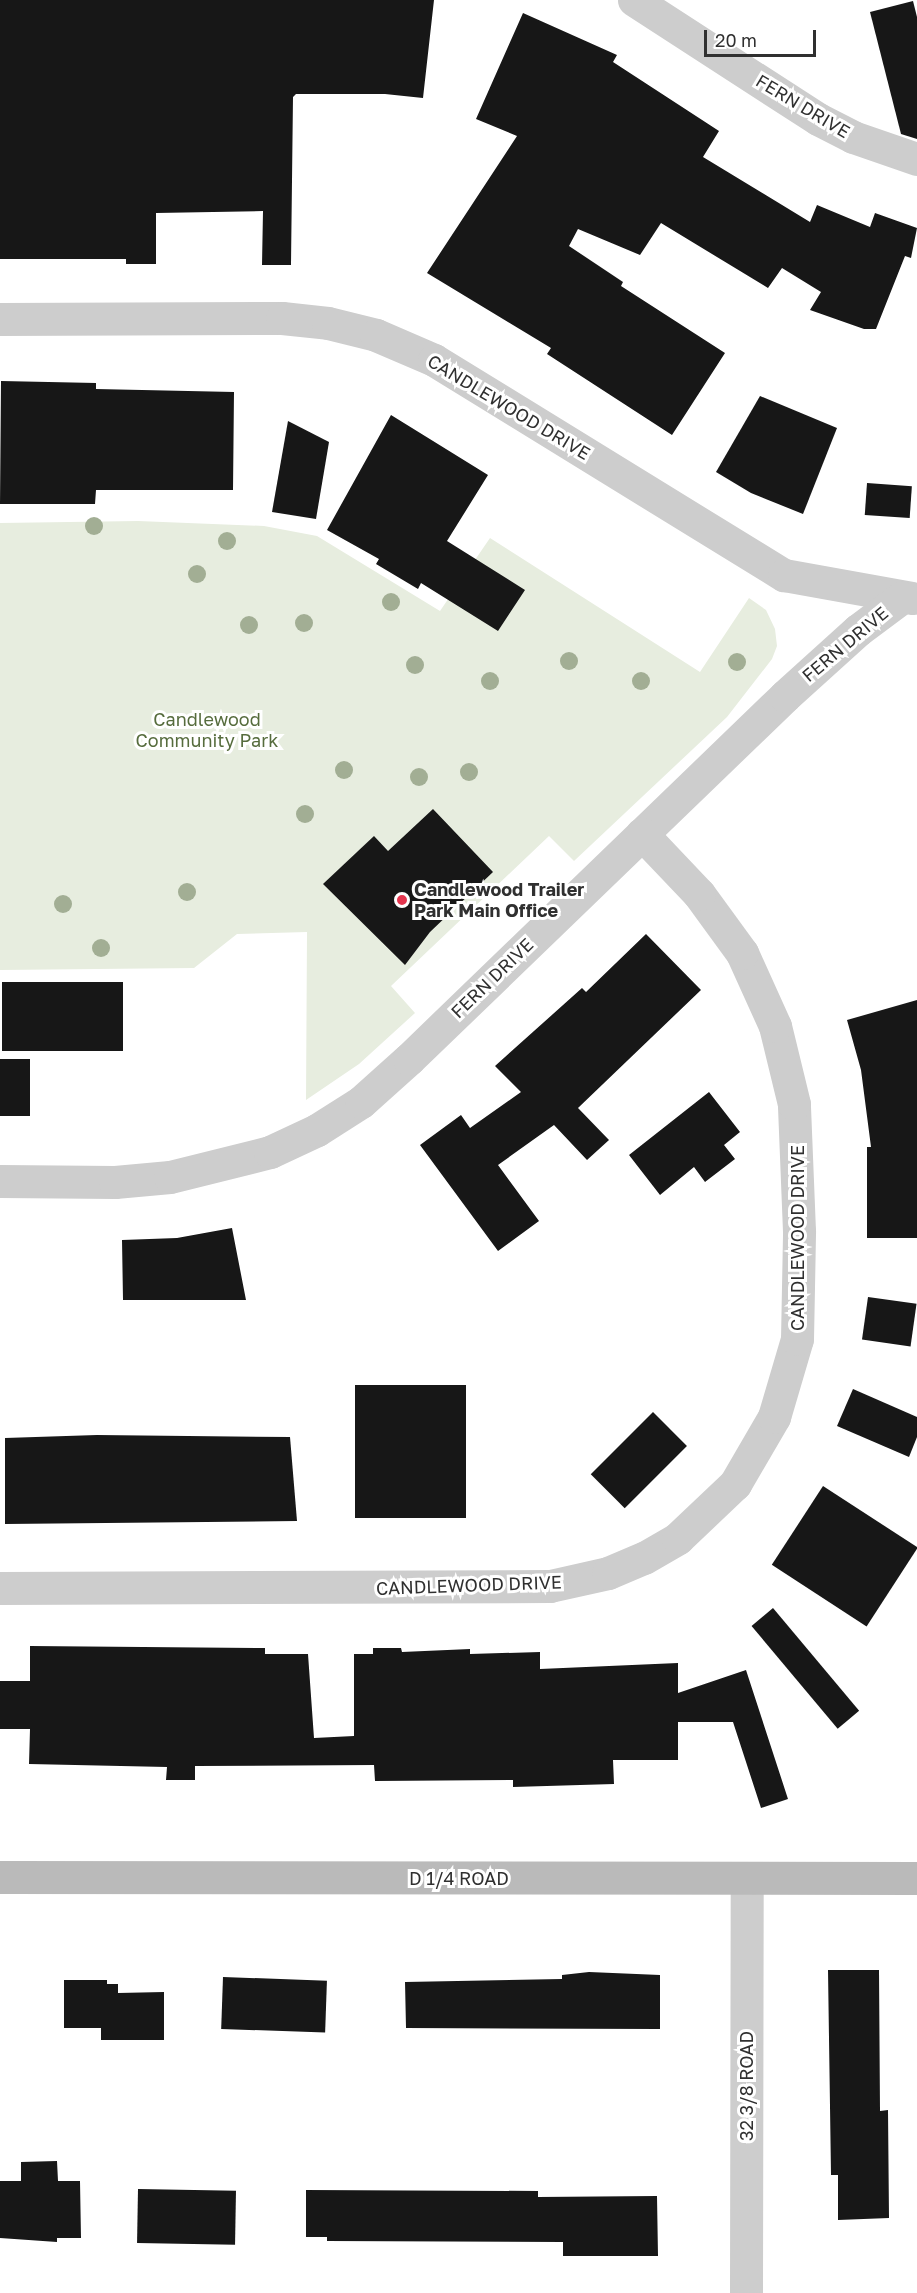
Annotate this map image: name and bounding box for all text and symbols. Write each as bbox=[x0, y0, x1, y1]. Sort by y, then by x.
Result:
scale bar bbox=[707, 18, 820, 56]
text: 20 m bbox=[715, 29, 757, 51]
street label: FERN DRIVE bbox=[752, 70, 854, 142]
street label: CANDLEWOOD DRIVE bbox=[424, 350, 594, 464]
street label: FERN DRIVE bbox=[798, 602, 892, 686]
park label: Candlewood Community Park bbox=[136, 709, 278, 752]
place label: Candlewood Trailer Park Main Office bbox=[414, 879, 584, 922]
marker: Candlewood Trailer Park Main Office bbox=[395, 893, 409, 907]
street label: FERN DRIVE bbox=[447, 934, 537, 1022]
street label: CANDLEWOOD DRIVE bbox=[786, 1145, 808, 1331]
street label: CANDLEWOOD DRIVE bbox=[376, 1571, 562, 1599]
street label: D 1/4 ROAD bbox=[409, 1867, 509, 1889]
street label: 32 3/8 ROAD bbox=[735, 2031, 757, 2141]

